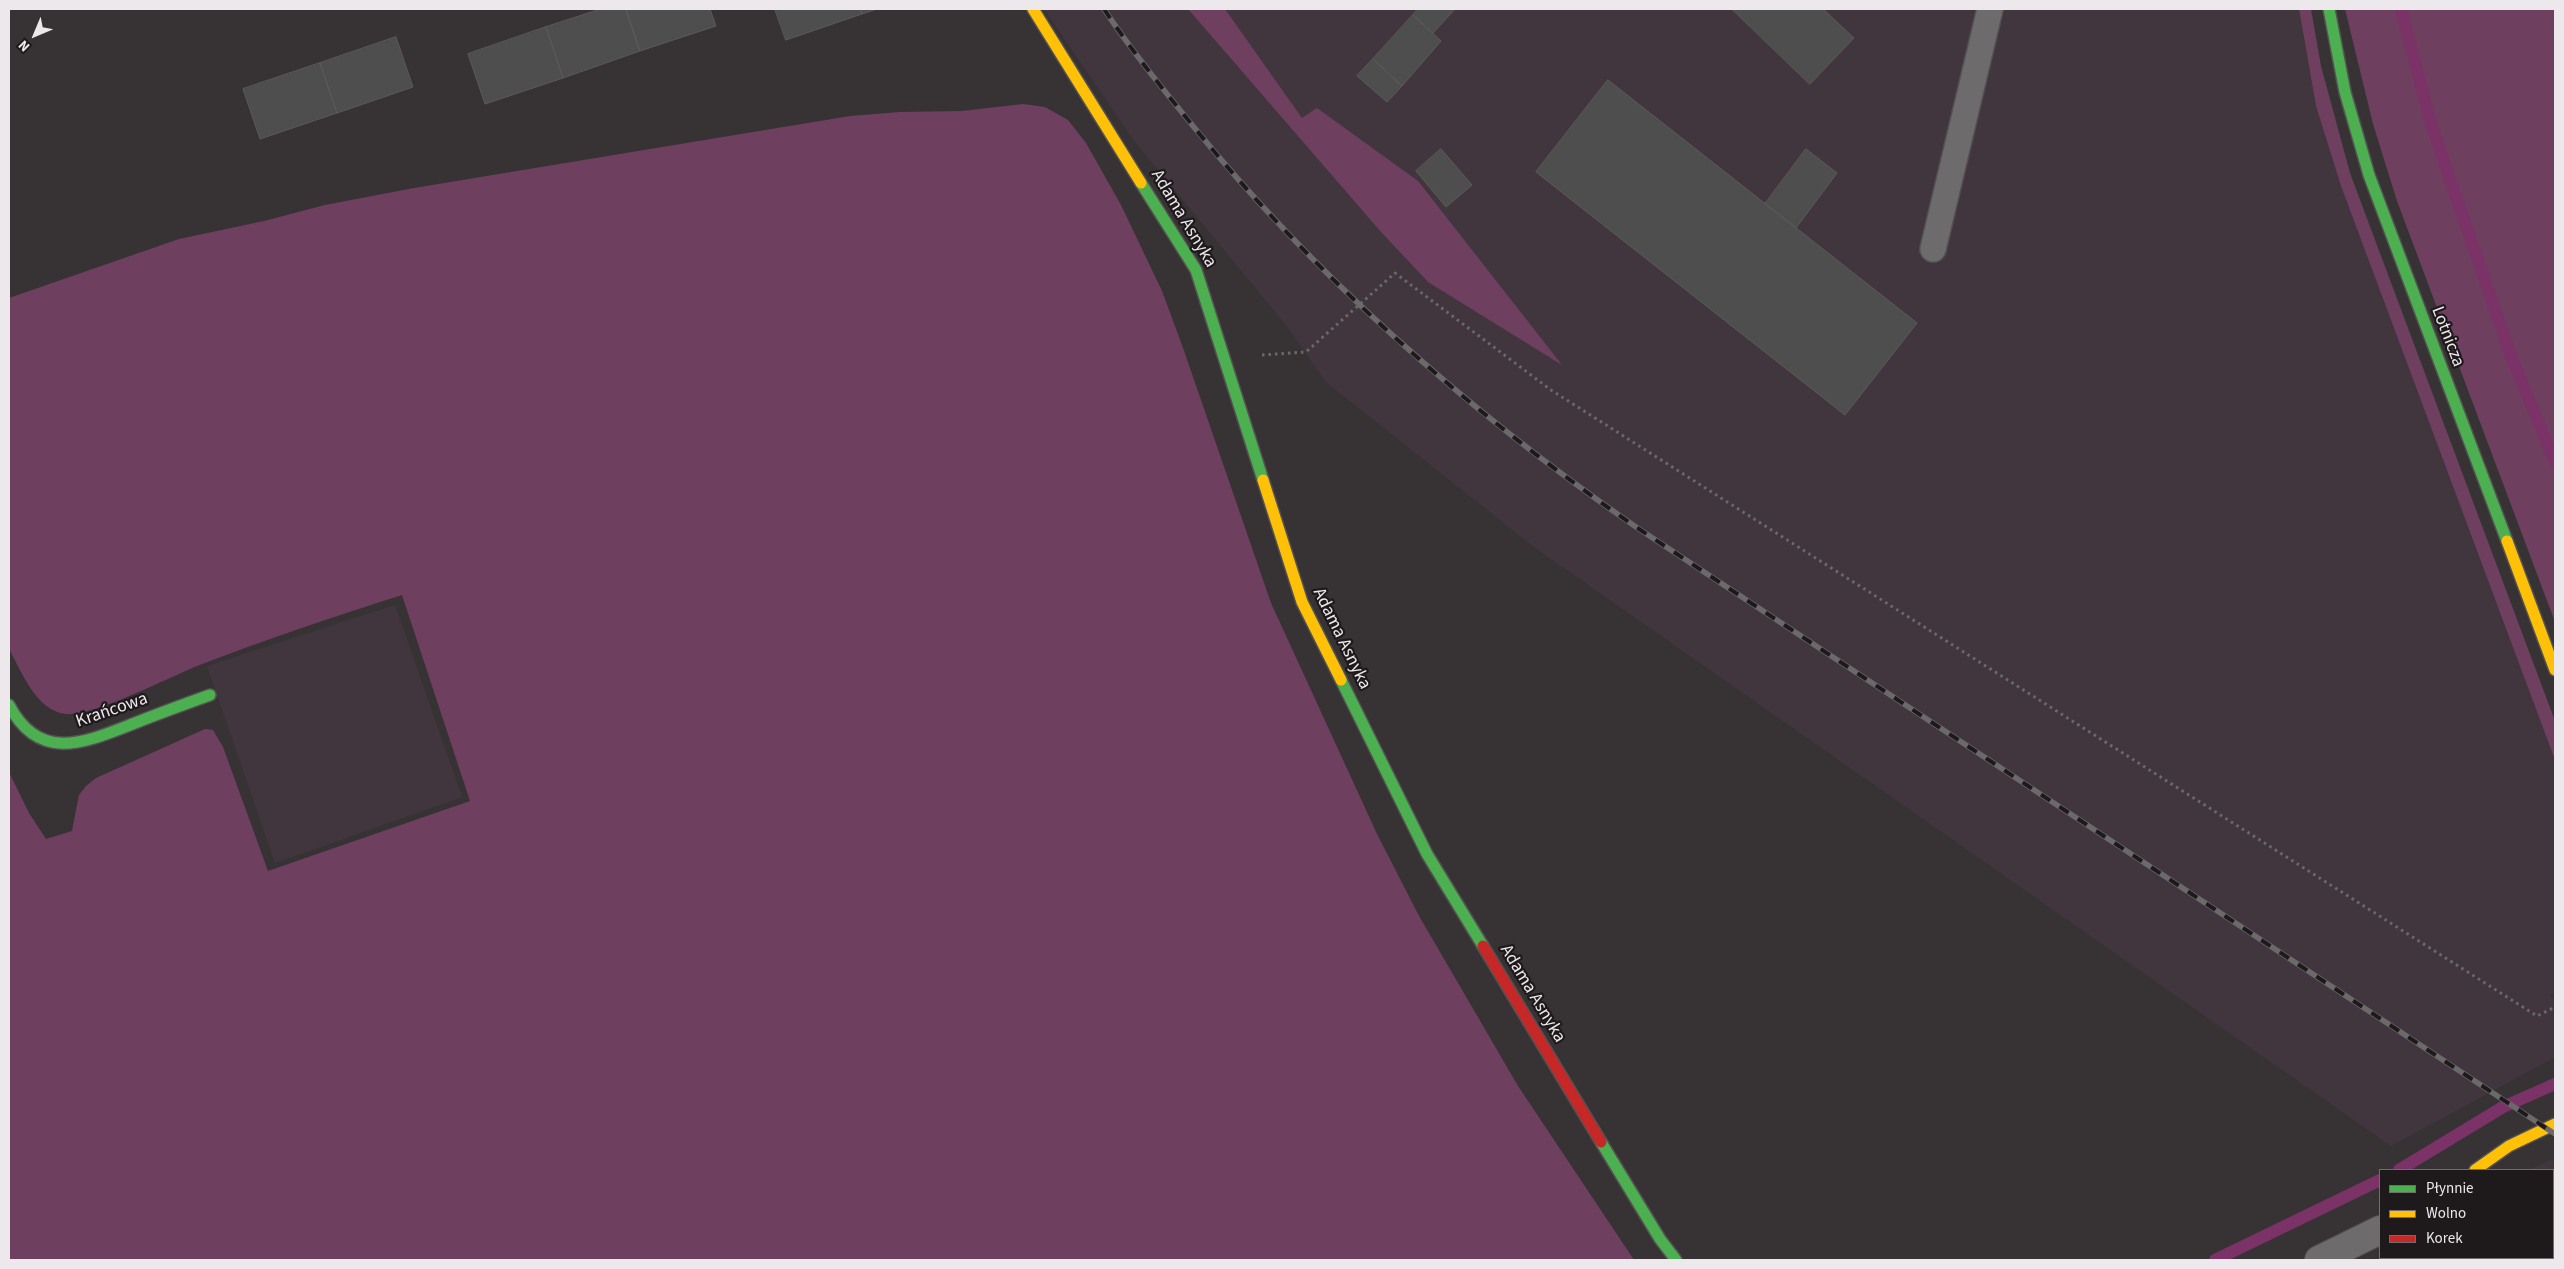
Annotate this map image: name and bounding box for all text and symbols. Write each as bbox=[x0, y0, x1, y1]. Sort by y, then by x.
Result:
north arrow bbox=[10, 10, 60, 60]
text: N bbox=[14, 35, 35, 56]
street label: Adama Asnyka bbox=[1145, 166, 1221, 272]
street label: Lotnicza bbox=[2426, 304, 2468, 370]
street label: Adama Asnyka bbox=[1307, 585, 1375, 693]
street label: Krańcowa bbox=[73, 689, 151, 733]
street label: Adama Asnyka bbox=[1494, 941, 1570, 1047]
legend bbox=[2379, 1169, 2554, 1259]
text: Płynnie bbox=[2426, 1178, 2474, 1199]
text: Wolno bbox=[2426, 1203, 2466, 1224]
text: Korek bbox=[2426, 1228, 2463, 1249]

